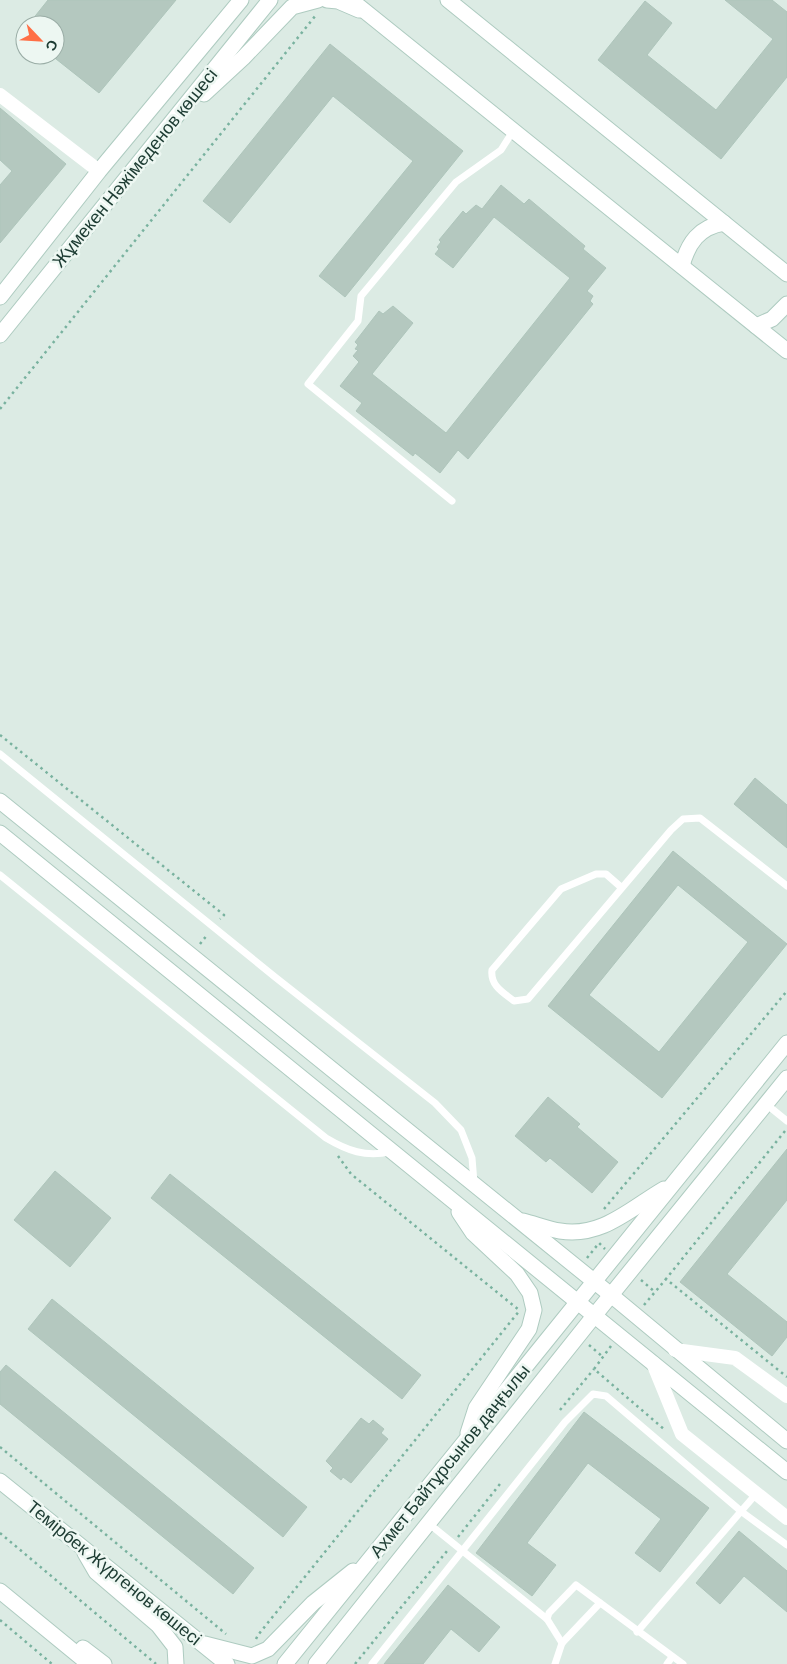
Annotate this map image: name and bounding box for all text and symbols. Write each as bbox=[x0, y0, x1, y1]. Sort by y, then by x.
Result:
north arrow bbox=[15, 15, 65, 65]
text: С bbox=[42, 38, 62, 54]
street label: Жұмекен Нәжімеденов көшесі bbox=[47, 63, 221, 271]
street label: Ахмет Байтұрсынов даңғылы bbox=[364, 1359, 534, 1561]
street label: Темірбек Жүргенов көшесі bbox=[23, 1495, 206, 1649]

